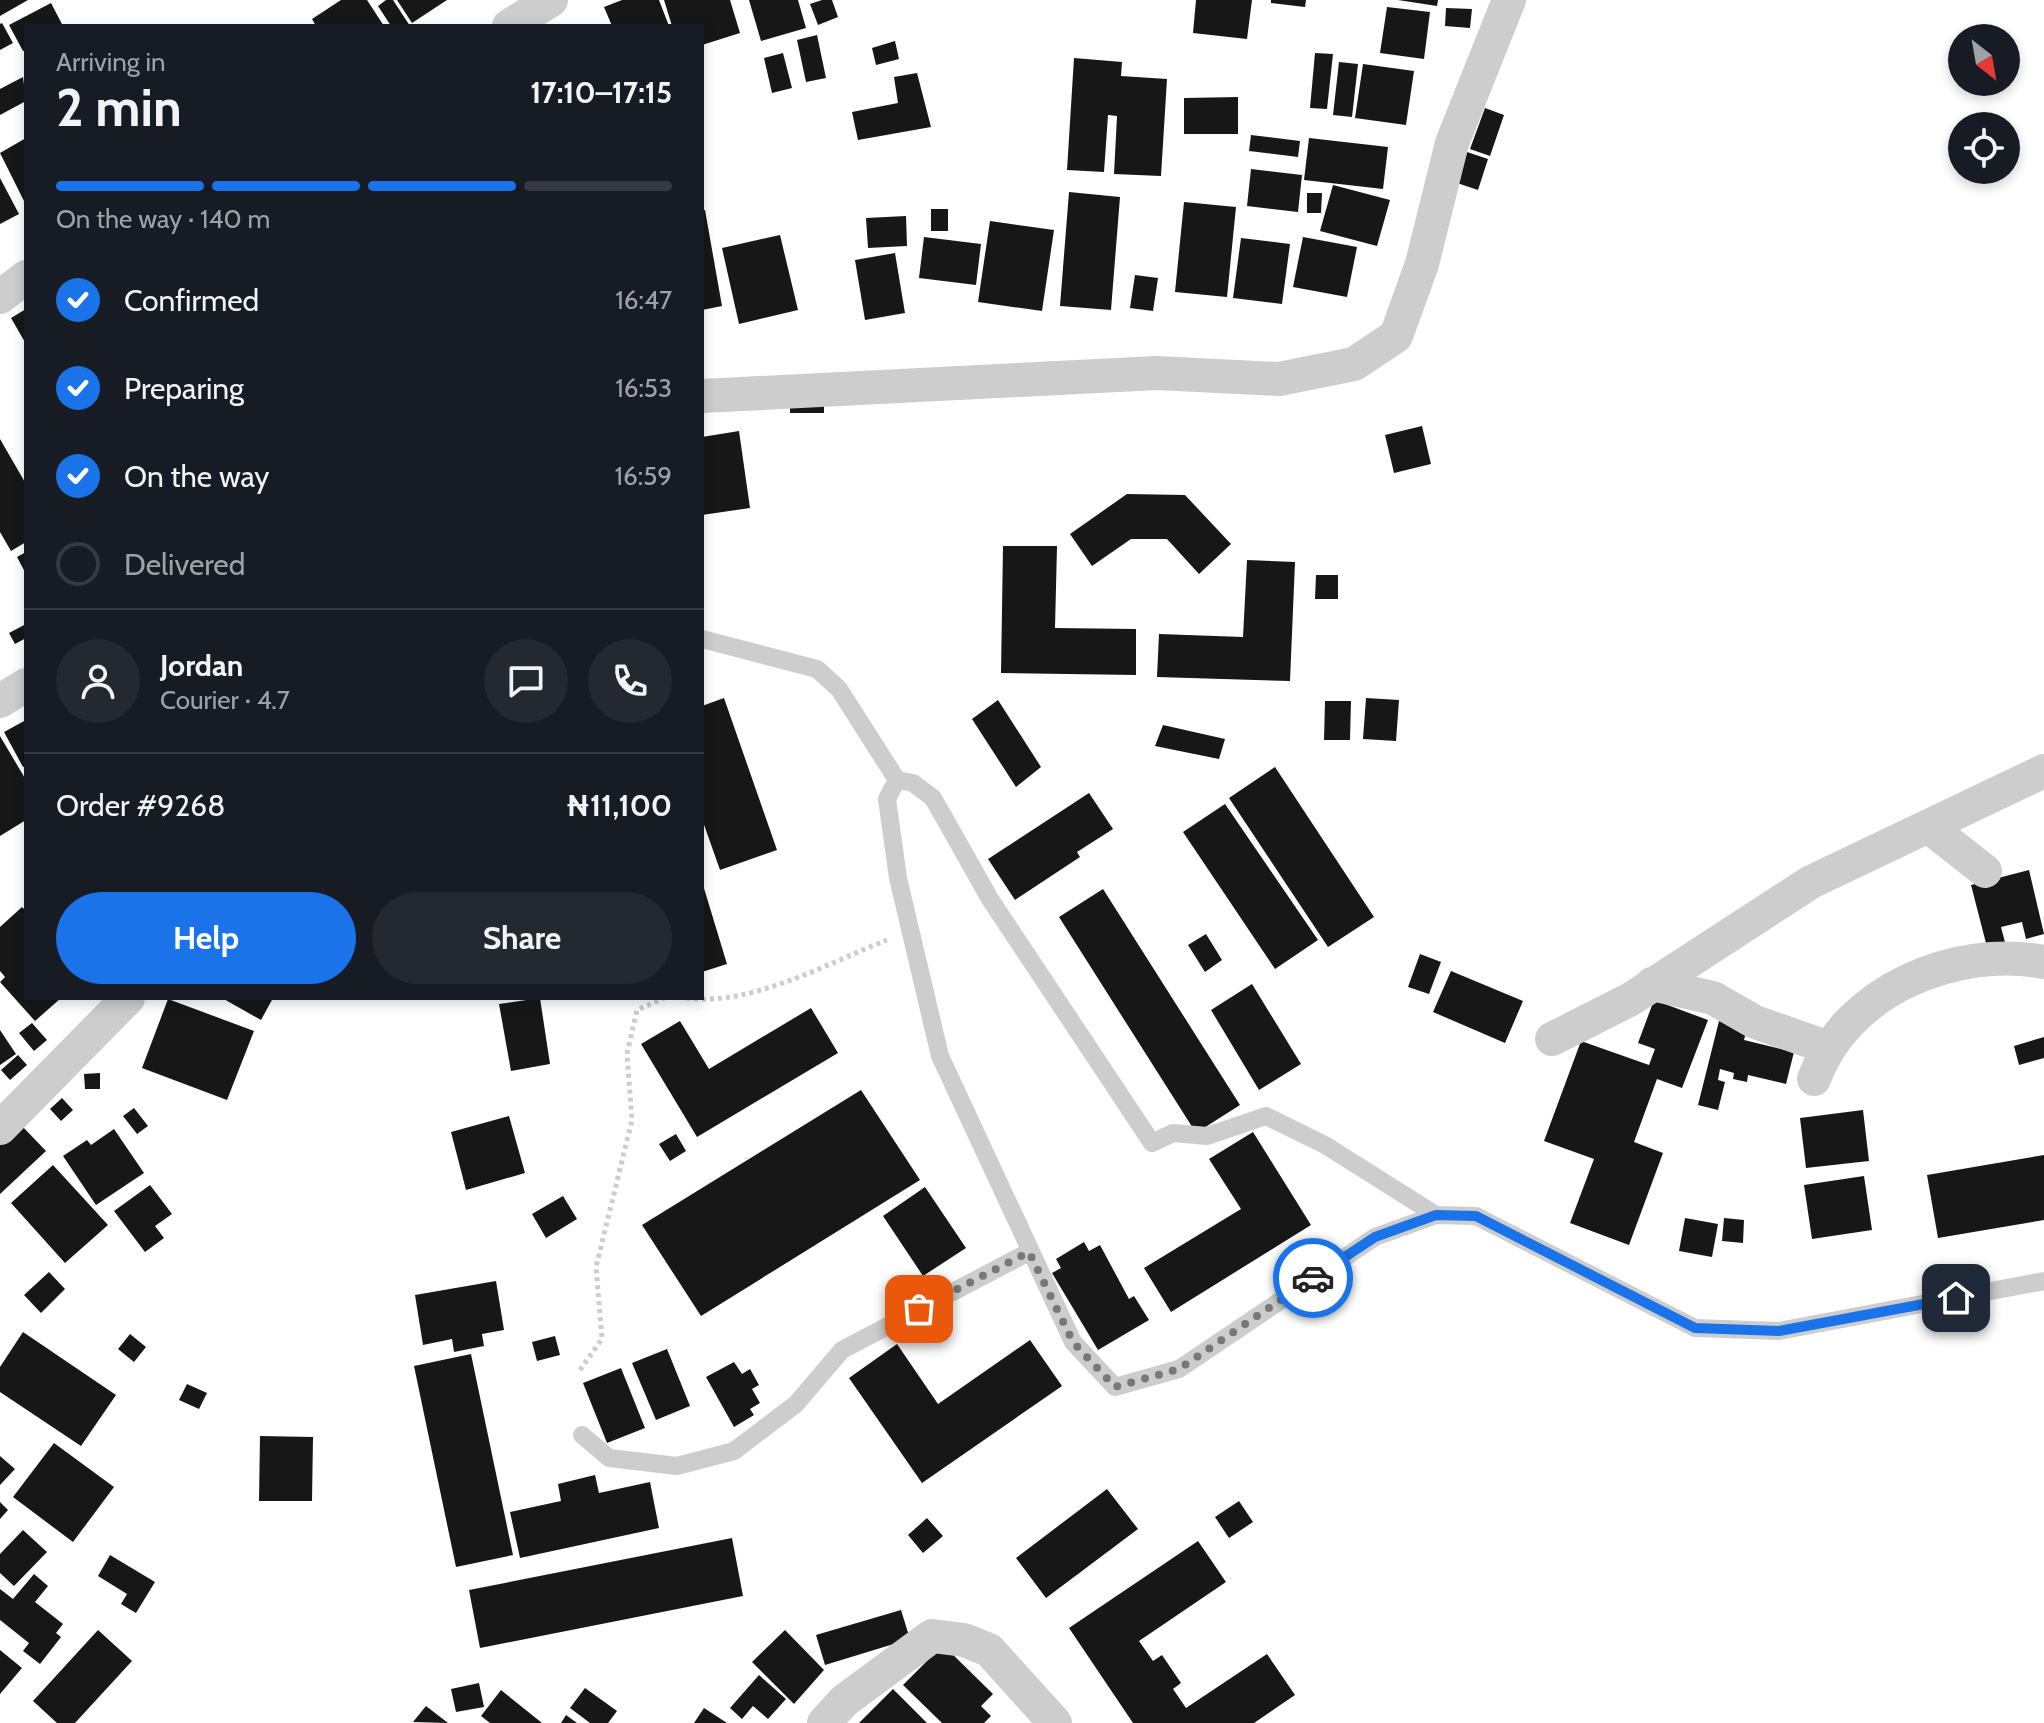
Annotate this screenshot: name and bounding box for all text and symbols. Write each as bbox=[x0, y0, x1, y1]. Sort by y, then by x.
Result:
north arrow bbox=[1948, 24, 2020, 96]
map controls bbox=[1948, 24, 2020, 184]
text: Arriving in bbox=[56, 46, 166, 78]
text: 17:10–17:15 bbox=[530, 74, 672, 111]
text: 2 min bbox=[56, 76, 182, 139]
button: locate bbox=[1948, 112, 2020, 184]
text: On the way · 140 m bbox=[56, 203, 270, 235]
icon: check bbox=[56, 278, 100, 322]
text: Confirmed bbox=[124, 282, 259, 319]
text: 16:47 bbox=[615, 284, 672, 316]
icon: check bbox=[56, 366, 100, 410]
text: Preparing bbox=[124, 370, 244, 407]
text: 16:53 bbox=[615, 372, 672, 404]
icon: check bbox=[56, 454, 100, 498]
text: On the way bbox=[124, 458, 269, 495]
text: 16:59 bbox=[615, 460, 672, 492]
text: Delivered bbox=[124, 546, 245, 583]
button: person bbox=[56, 639, 140, 723]
button: chat bbox=[484, 639, 568, 723]
button: phone bbox=[588, 639, 672, 723]
text: Jordan bbox=[160, 647, 243, 684]
text: Courier · 4.7 bbox=[160, 684, 290, 716]
text: Order #9268 bbox=[56, 787, 225, 824]
text: ₦11,100 bbox=[566, 787, 672, 824]
button: Help bbox=[56, 892, 356, 984]
button: Share bbox=[372, 892, 672, 984]
courier bbox=[1273, 1238, 1353, 1318]
icon: car bbox=[1291, 1256, 1335, 1300]
pin bbox=[1922, 1264, 1990, 1332]
pin bbox=[885, 1275, 953, 1343]
icon: home bbox=[1934, 1276, 1978, 1320]
icon: bag bbox=[897, 1287, 941, 1331]

